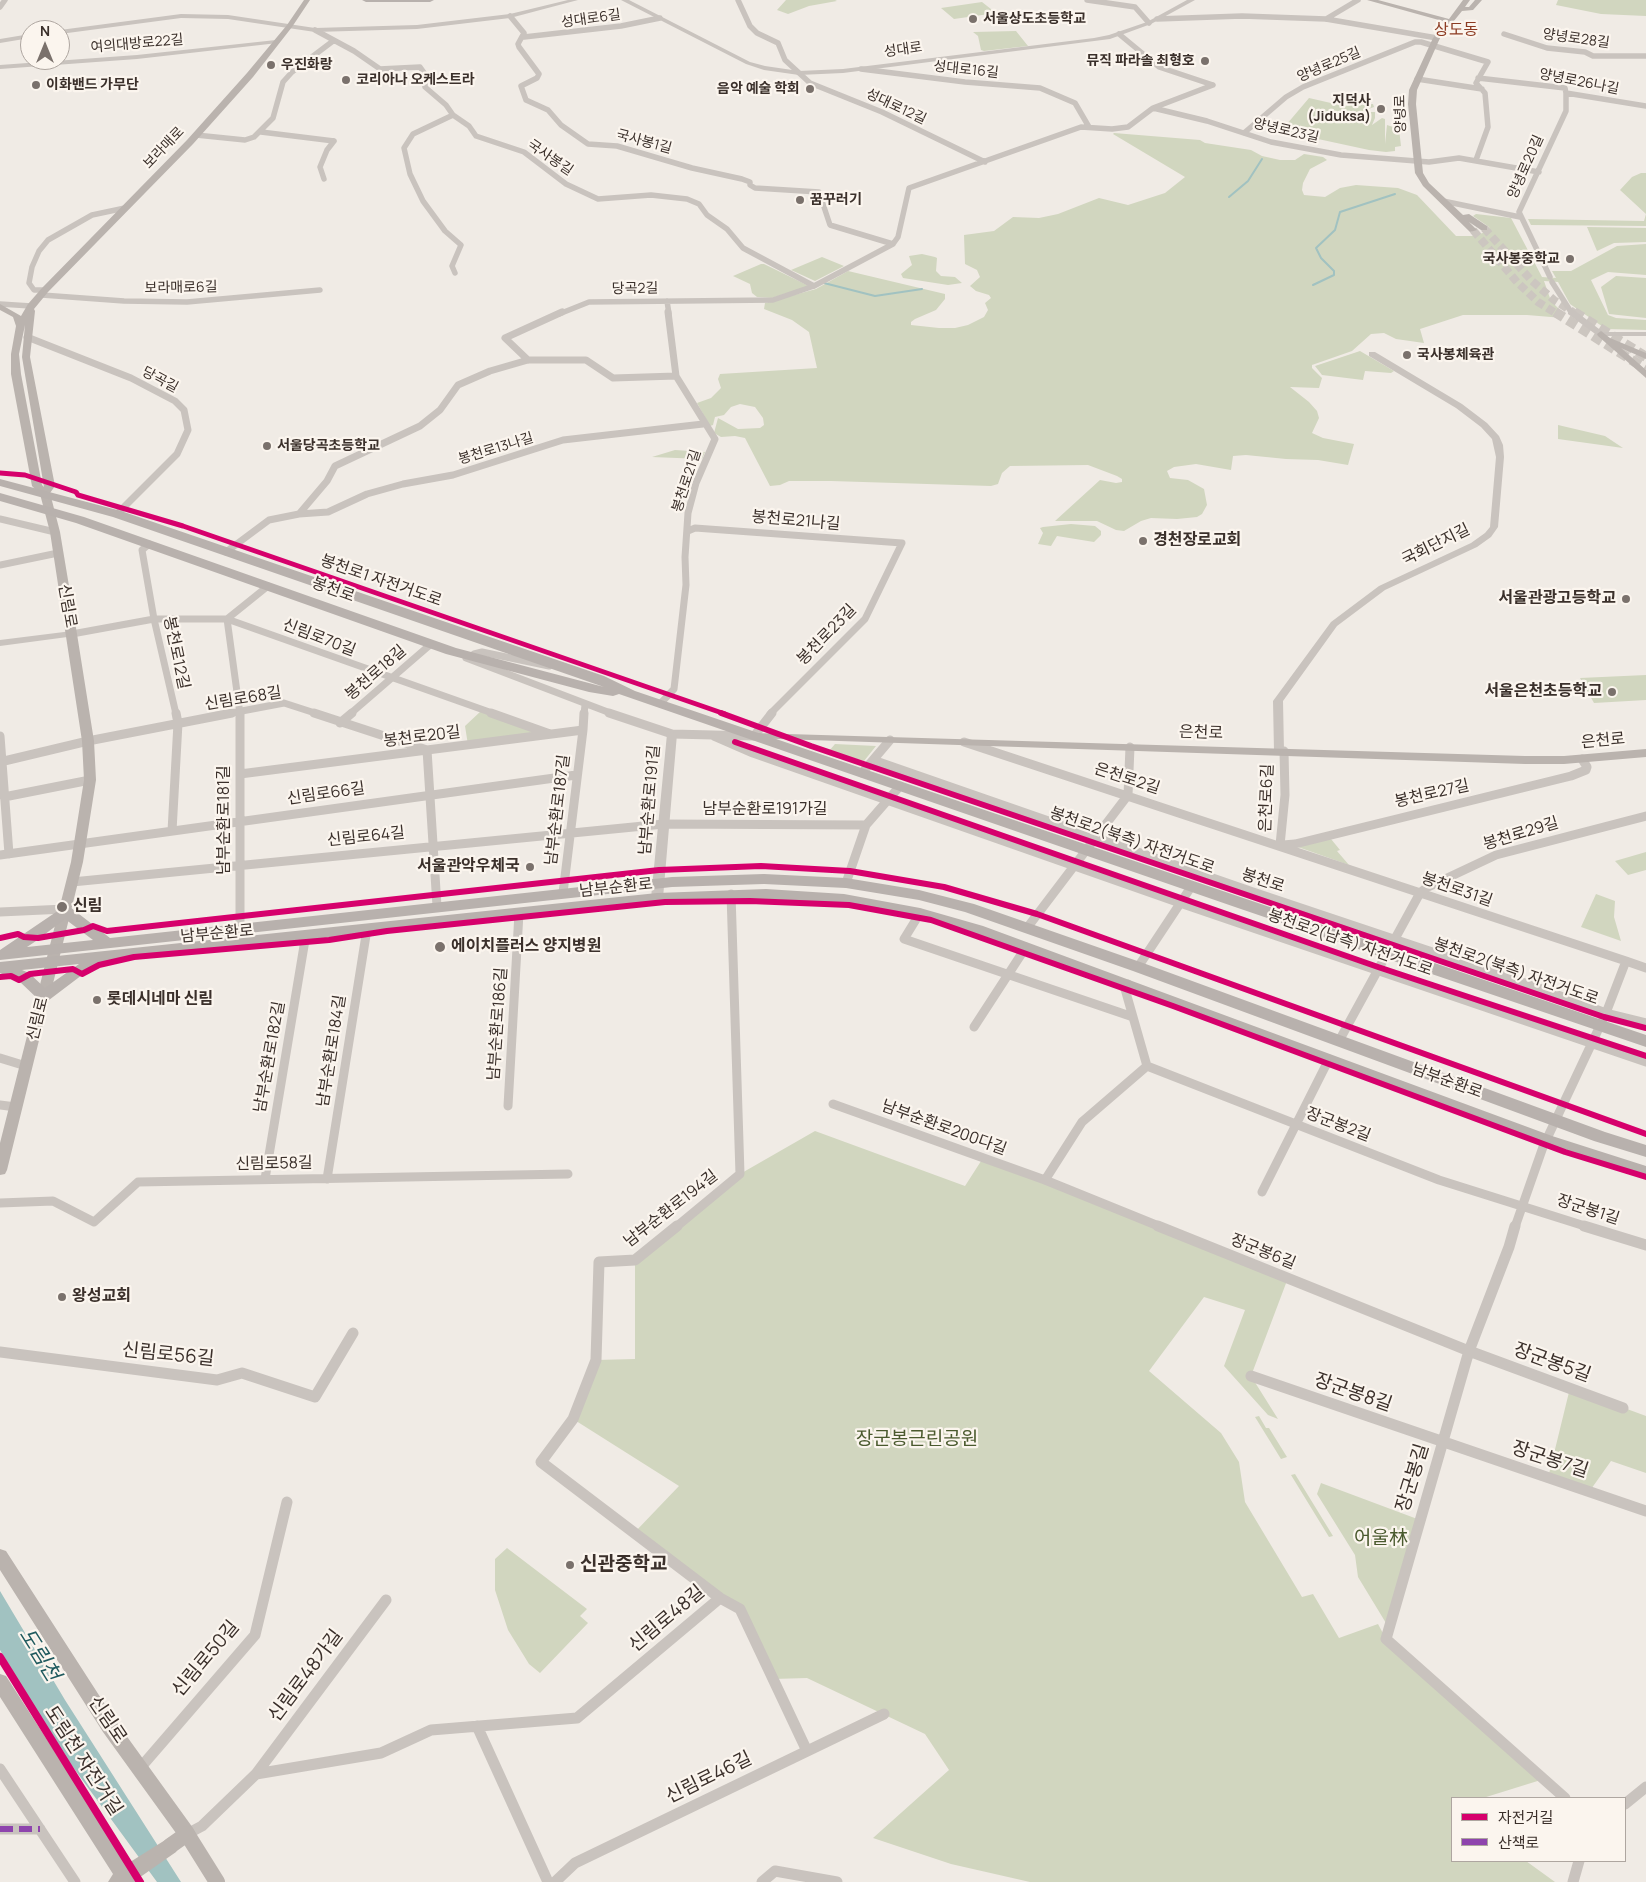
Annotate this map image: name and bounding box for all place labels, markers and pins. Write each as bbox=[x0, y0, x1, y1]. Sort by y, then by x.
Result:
place label: 서울상도초등학교 bbox=[983, 11, 1086, 27]
marker: 서울상도초등학교 bbox=[967, 13, 979, 25]
place label: 뮤직 파라솔 최형호 bbox=[1086, 53, 1195, 69]
marker: 뮤직 파라솔 최형호 bbox=[1199, 55, 1211, 67]
place label: 우진화랑 bbox=[281, 57, 333, 73]
marker: 우진화랑 bbox=[265, 59, 277, 71]
place label: 코리아나 오케스트라 bbox=[356, 72, 475, 88]
marker: 코리아나 오케스트라 bbox=[340, 74, 352, 86]
place label: 이화밴드 가무단 bbox=[46, 77, 139, 93]
marker: 이화밴드 가무단 bbox=[30, 79, 42, 91]
place label: 음악 예술 학회 bbox=[717, 81, 800, 97]
marker: 음악 예술 학회 bbox=[804, 83, 816, 95]
place label: 지덕사 (Jiduksa) bbox=[1307, 93, 1371, 125]
marker: 지덕사 (Jiduksa) bbox=[1375, 103, 1387, 115]
place label: 꿈꾸러기 bbox=[810, 192, 862, 208]
marker: 꿈꾸러기 bbox=[794, 194, 806, 206]
place label: 국사봉중학교 bbox=[1483, 251, 1560, 267]
marker: 국사봉중학교 bbox=[1564, 253, 1576, 265]
place label: 국사봉체육관 bbox=[1417, 347, 1494, 363]
marker: 국사봉체육관 bbox=[1401, 349, 1413, 361]
place label: 서울당곡초등학교 bbox=[277, 438, 380, 454]
marker: 서울당곡초등학교 bbox=[261, 440, 273, 452]
place label: 경천장로교회 bbox=[1153, 531, 1241, 551]
marker: 경천장로교회 bbox=[1137, 535, 1149, 547]
place label: 서울관광고등학교 bbox=[1498, 589, 1616, 609]
marker: 서울관광고등학교 bbox=[1620, 593, 1632, 605]
place label: 서울은천초등학교 bbox=[1484, 682, 1602, 702]
marker: 서울은천초등학교 bbox=[1606, 686, 1618, 698]
place label: 서울관악우체국 bbox=[417, 857, 520, 877]
marker: 서울관악우체국 bbox=[524, 861, 536, 873]
place label: 신림 bbox=[73, 897, 102, 917]
marker: 신림 bbox=[55, 900, 69, 914]
place label: 에이치플러스 양지병원 bbox=[451, 937, 601, 957]
marker: 에이치플러스 양지병원 bbox=[433, 940, 447, 954]
place label: 롯데시네마 신림 bbox=[107, 990, 213, 1010]
marker: 롯데시네마 신림 bbox=[91, 994, 103, 1006]
place label: 왕성교회 bbox=[72, 1287, 131, 1307]
marker: 왕성교회 bbox=[56, 1291, 68, 1303]
place label: 신관중학교 bbox=[580, 1554, 667, 1576]
marker: 신관중학교 bbox=[564, 1559, 576, 1571]

